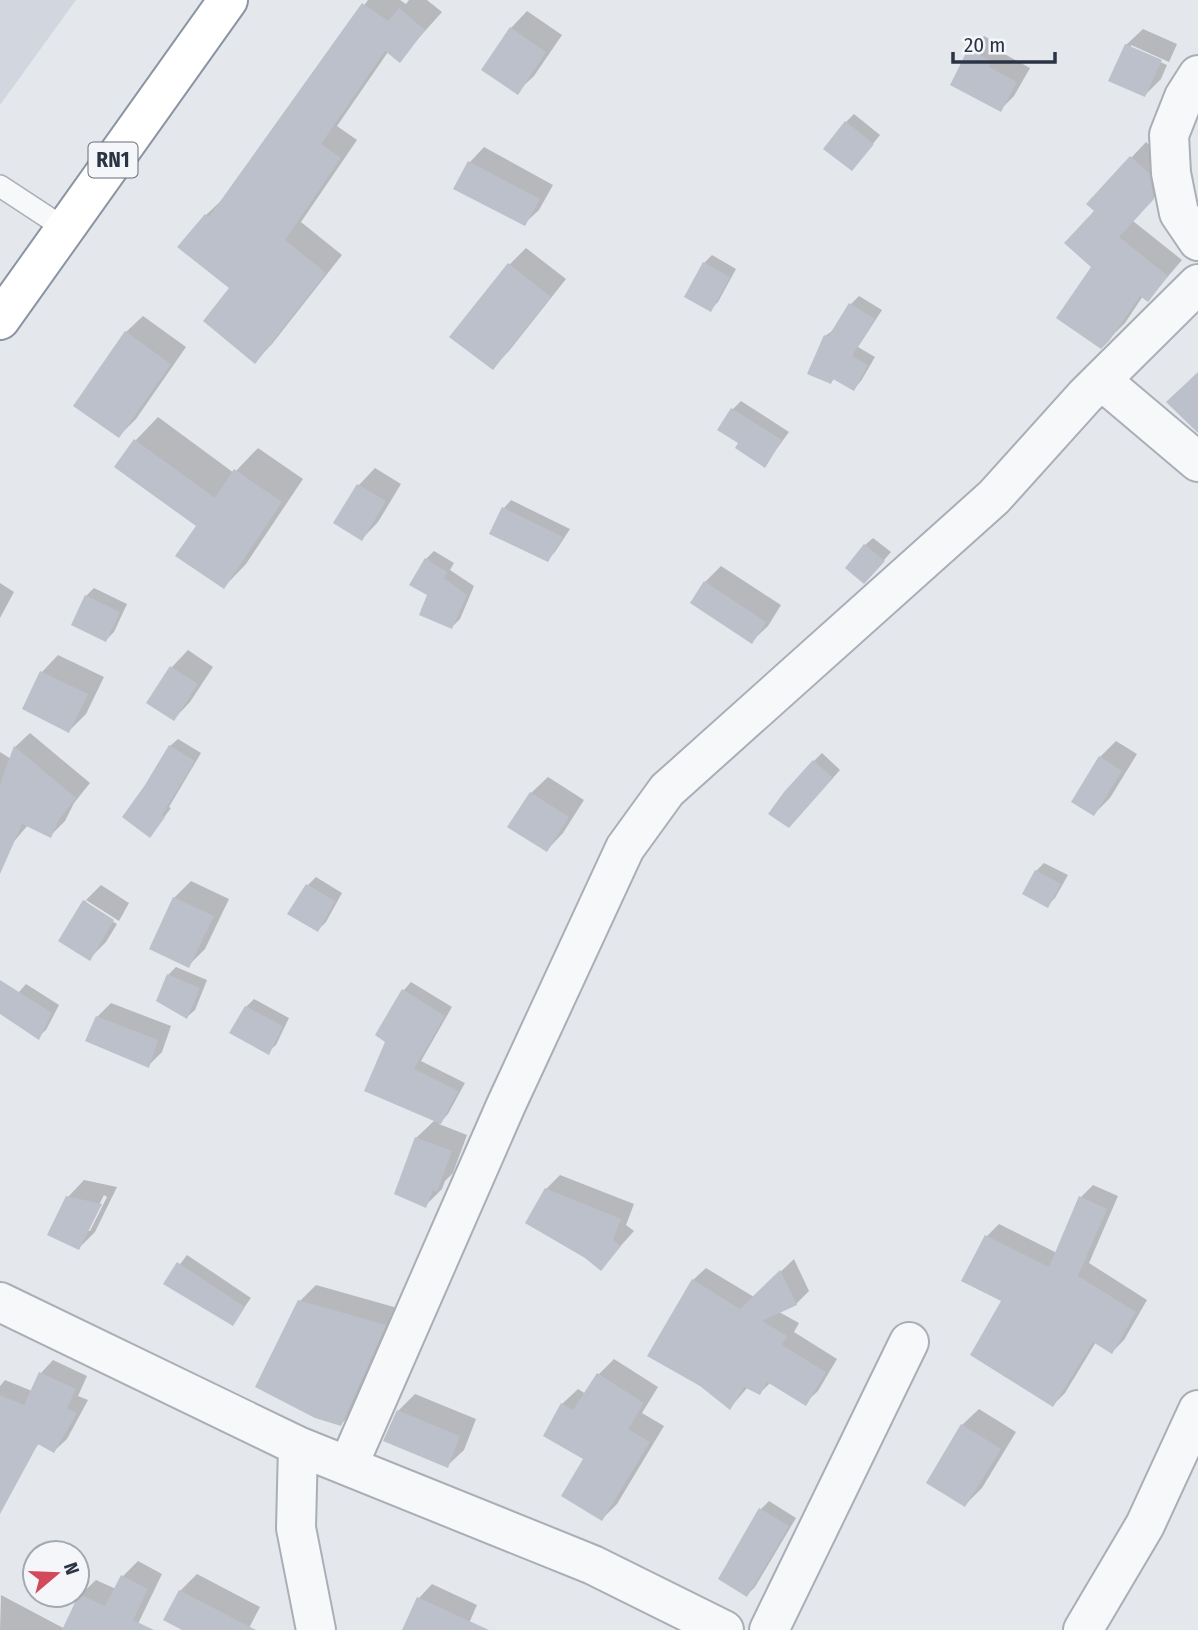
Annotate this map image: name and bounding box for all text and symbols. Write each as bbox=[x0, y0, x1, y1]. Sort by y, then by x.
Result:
scale bar bbox=[953, 21, 1054, 65]
text: 20 m bbox=[964, 32, 1005, 58]
road number: RN1 bbox=[88, 142, 138, 178]
north arrow bbox=[21, 1539, 91, 1609]
text: N bbox=[59, 1559, 84, 1578]

